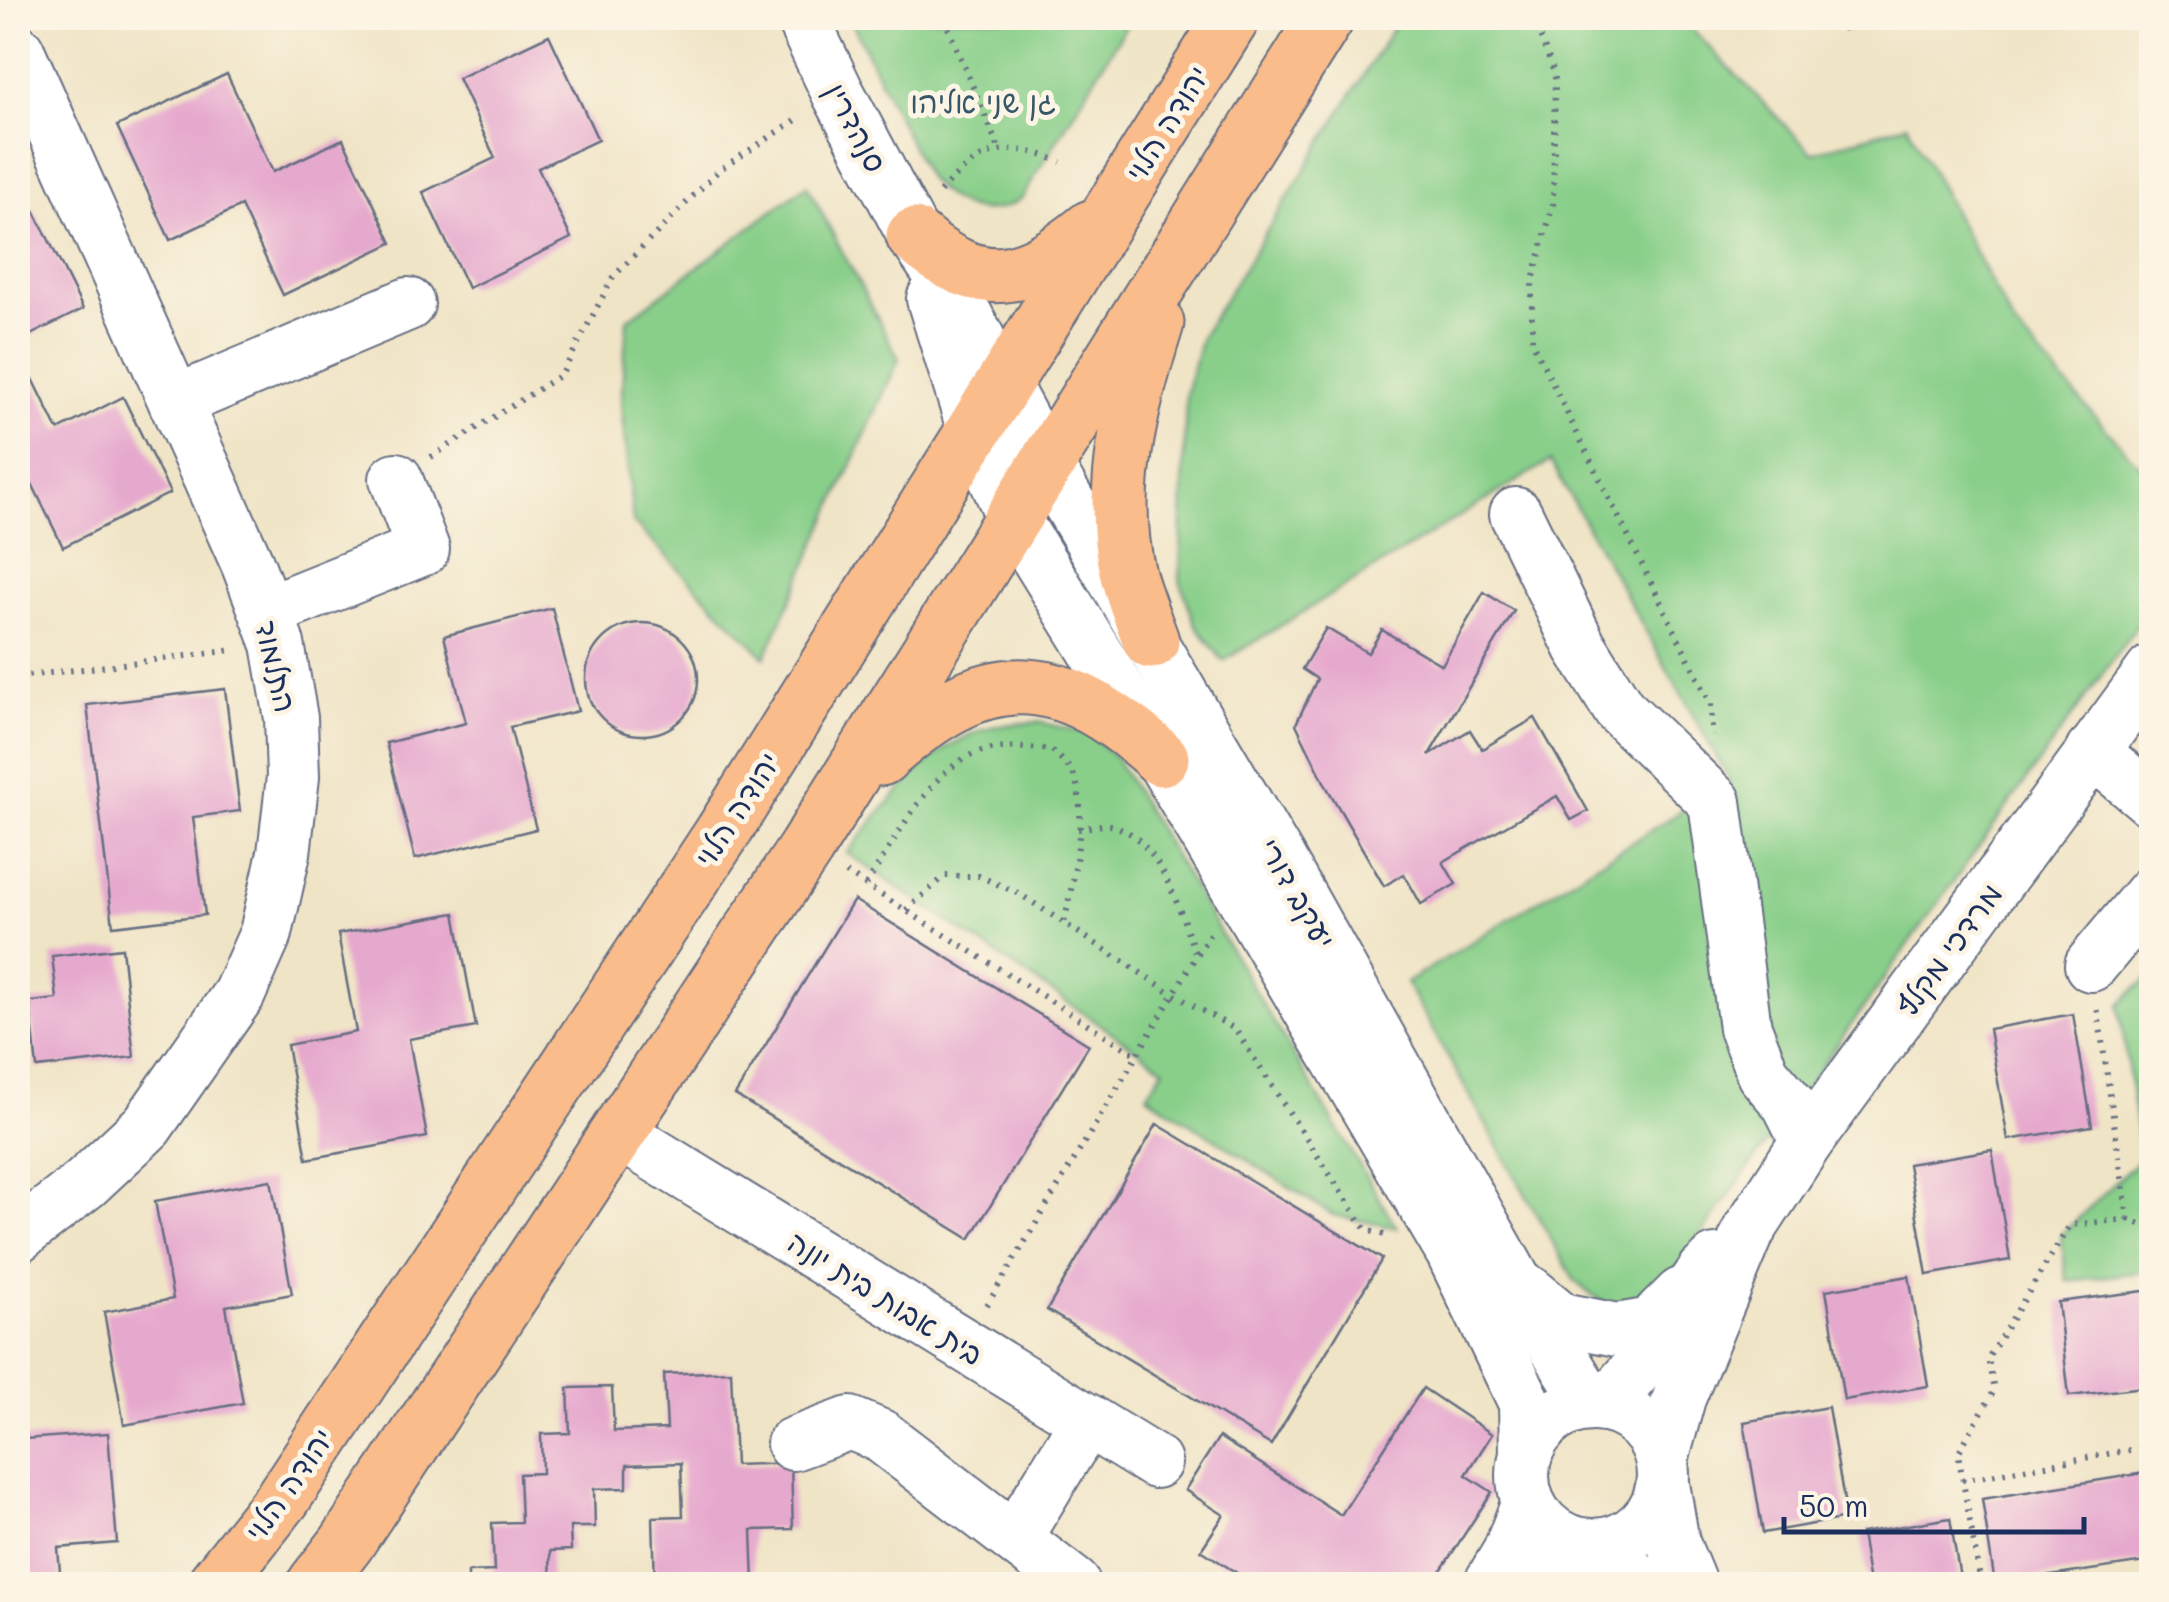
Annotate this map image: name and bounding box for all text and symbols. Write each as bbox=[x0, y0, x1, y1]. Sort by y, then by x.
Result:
street label: יהודה הלוי bbox=[1115, 58, 1217, 188]
street label: סנהדרין bbox=[816, 75, 897, 179]
park label: גן שני אליהו bbox=[910, 81, 1056, 121]
street label: התלמוד bbox=[247, 616, 307, 716]
street label: יהודה הלוי bbox=[684, 744, 788, 874]
street label: יעקב דורי bbox=[1250, 831, 1346, 955]
street label: מרדכי מקלף bbox=[1886, 874, 2010, 1024]
street label: בית אבות בית יונה bbox=[781, 1221, 991, 1373]
street label: יהודה הלוי bbox=[235, 1420, 341, 1548]
scale bar bbox=[1784, 1472, 2084, 1534]
text: 50 m bbox=[1799, 1485, 1869, 1525]

